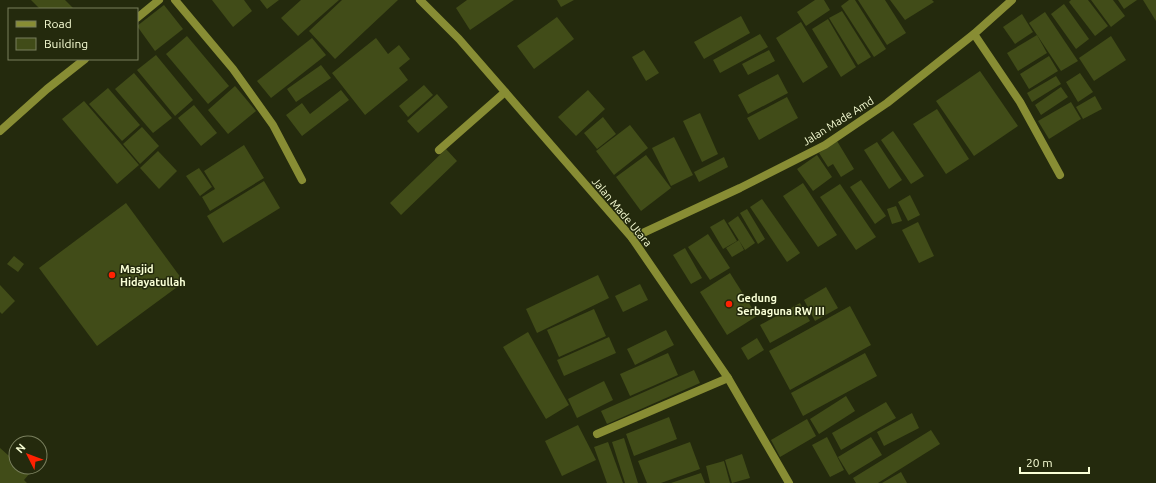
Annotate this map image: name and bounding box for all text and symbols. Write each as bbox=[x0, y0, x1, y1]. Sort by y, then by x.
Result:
legend bbox=[8, 8, 138, 60]
text: Road bbox=[44, 17, 72, 30]
text: Building bbox=[44, 37, 88, 50]
street label: Jalan Made Amd bbox=[800, 94, 876, 148]
street label: Jalan Made Utara bbox=[590, 175, 654, 249]
place label: Masjid Hidayatullah bbox=[120, 263, 186, 288]
marker: Masjid Hidayatullah bbox=[107, 270, 117, 280]
place label: Gedung Serbaguna RW III bbox=[737, 292, 825, 317]
marker: Gedung Serbaguna RW III bbox=[724, 299, 734, 309]
north arrow bbox=[8, 435, 48, 475]
text: N bbox=[13, 441, 28, 455]
scale bar bbox=[1020, 449, 1089, 475]
text: 20 m bbox=[1026, 456, 1053, 469]

